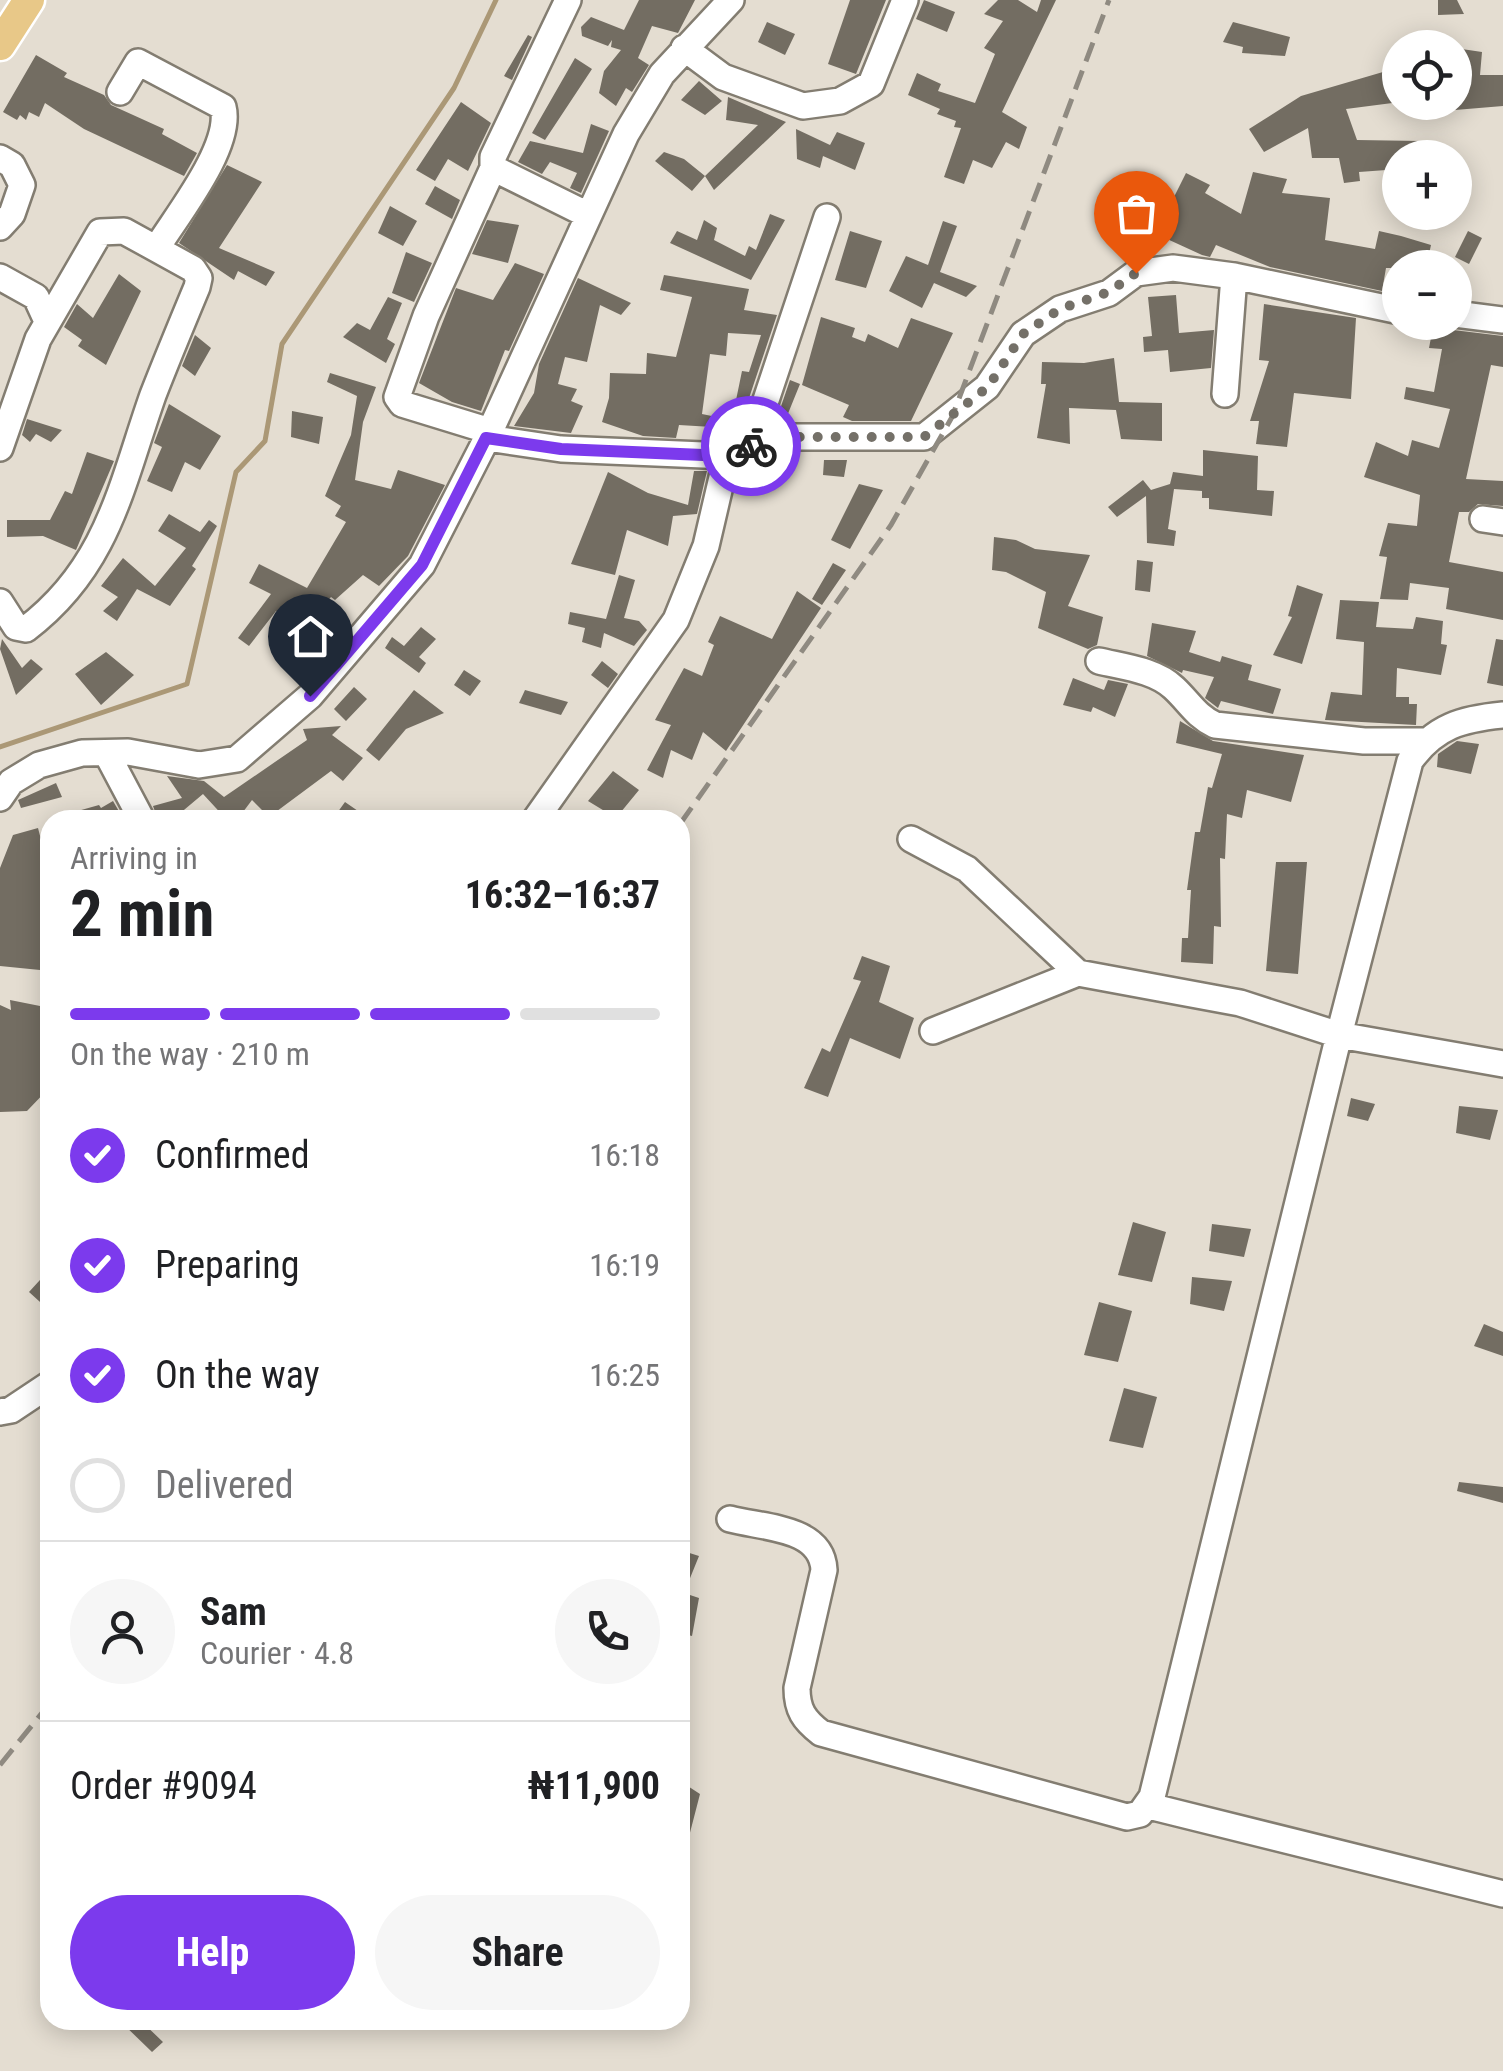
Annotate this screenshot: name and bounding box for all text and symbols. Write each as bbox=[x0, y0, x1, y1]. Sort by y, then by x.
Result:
map controls bbox=[1382, 30, 1472, 340]
button: locate bbox=[1382, 30, 1472, 120]
button: + bbox=[1382, 140, 1472, 230]
pin bbox=[1094, 171, 1179, 274]
icon: bag bbox=[1109, 186, 1164, 241]
button: − bbox=[1382, 250, 1472, 340]
courier bbox=[701, 396, 801, 496]
icon: bike bbox=[724, 419, 779, 474]
pin bbox=[268, 594, 353, 697]
icon: home bbox=[283, 609, 338, 664]
text: Arriving in bbox=[70, 839, 198, 877]
text: 16:32–16:37 bbox=[465, 873, 660, 917]
text: 2 min bbox=[70, 876, 214, 952]
text: On the way · 210 m bbox=[70, 1035, 310, 1073]
icon: check bbox=[70, 1128, 125, 1183]
text: Confirmed bbox=[155, 1133, 310, 1177]
text: 16:18 bbox=[589, 1136, 660, 1174]
icon: check bbox=[70, 1238, 125, 1293]
text: Preparing bbox=[155, 1243, 300, 1287]
text: 16:19 bbox=[589, 1246, 660, 1284]
icon: check bbox=[70, 1348, 125, 1403]
text: On the way bbox=[155, 1353, 320, 1397]
text: 16:25 bbox=[589, 1356, 660, 1394]
text: Delivered bbox=[155, 1463, 294, 1507]
button: person bbox=[70, 1579, 175, 1684]
button: phone bbox=[555, 1579, 660, 1684]
text: Sam bbox=[200, 1590, 267, 1634]
text: Courier · 4.8 bbox=[200, 1634, 354, 1672]
text: Order #9094 bbox=[70, 1764, 257, 1808]
text: ₦11,900 bbox=[528, 1764, 660, 1808]
button: Help bbox=[70, 1895, 355, 2010]
button: Share bbox=[375, 1895, 660, 2010]

